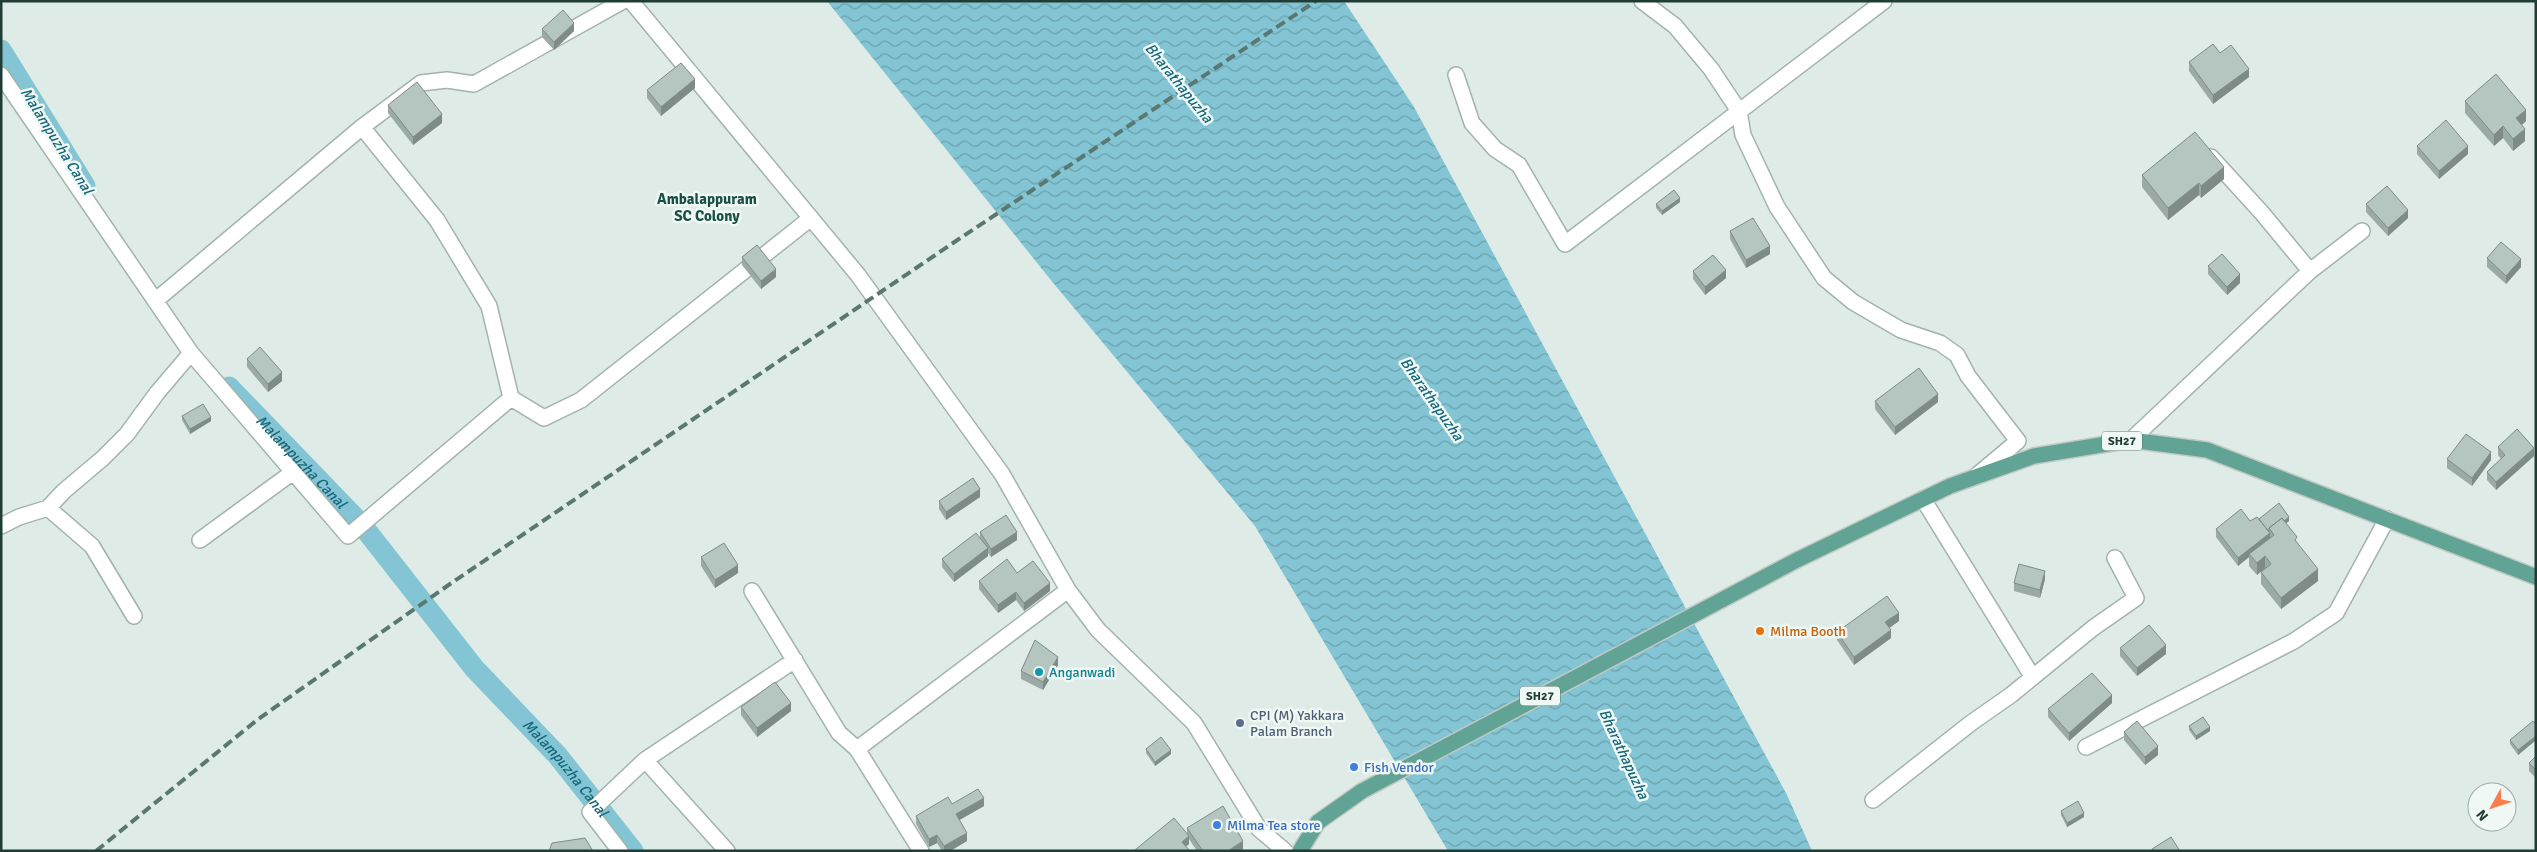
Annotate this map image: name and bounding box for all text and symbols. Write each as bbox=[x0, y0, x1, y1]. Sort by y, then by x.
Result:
water label: Bharathapuzha bbox=[1141, 40, 1217, 127]
water label: Malampuzha Canal bbox=[17, 84, 98, 199]
district label: Ambalappuram SC Colony bbox=[657, 190, 757, 225]
water label: Bharathapuzha bbox=[1397, 354, 1468, 444]
water label: Malampuzha Canal bbox=[252, 412, 351, 513]
road number: SH27 bbox=[2102, 432, 2142, 451]
place label: Milma Booth bbox=[1770, 623, 1846, 640]
marker: Milma Booth bbox=[1754, 625, 1766, 637]
place label: Anganwadi bbox=[1049, 664, 1115, 681]
marker: Anganwadi bbox=[1033, 666, 1045, 678]
road number: SH27 bbox=[1520, 686, 1560, 706]
water label: Bharathapuzha bbox=[1595, 706, 1653, 802]
place label: CPI (M) Yakkara Palam Branch bbox=[1250, 707, 1344, 740]
water label: Malampuzha Canal bbox=[519, 716, 613, 822]
marker: CPI (M) Yakkara Palam Branch bbox=[1234, 717, 1246, 729]
place label: Fish Vendor bbox=[1364, 759, 1435, 776]
marker: Fish Vendor bbox=[1348, 761, 1360, 773]
north arrow bbox=[2467, 782, 2517, 832]
text: N bbox=[2473, 806, 2492, 824]
place label: Milma Tea store bbox=[1227, 817, 1321, 834]
marker: Milma Tea store bbox=[1211, 819, 1223, 831]

